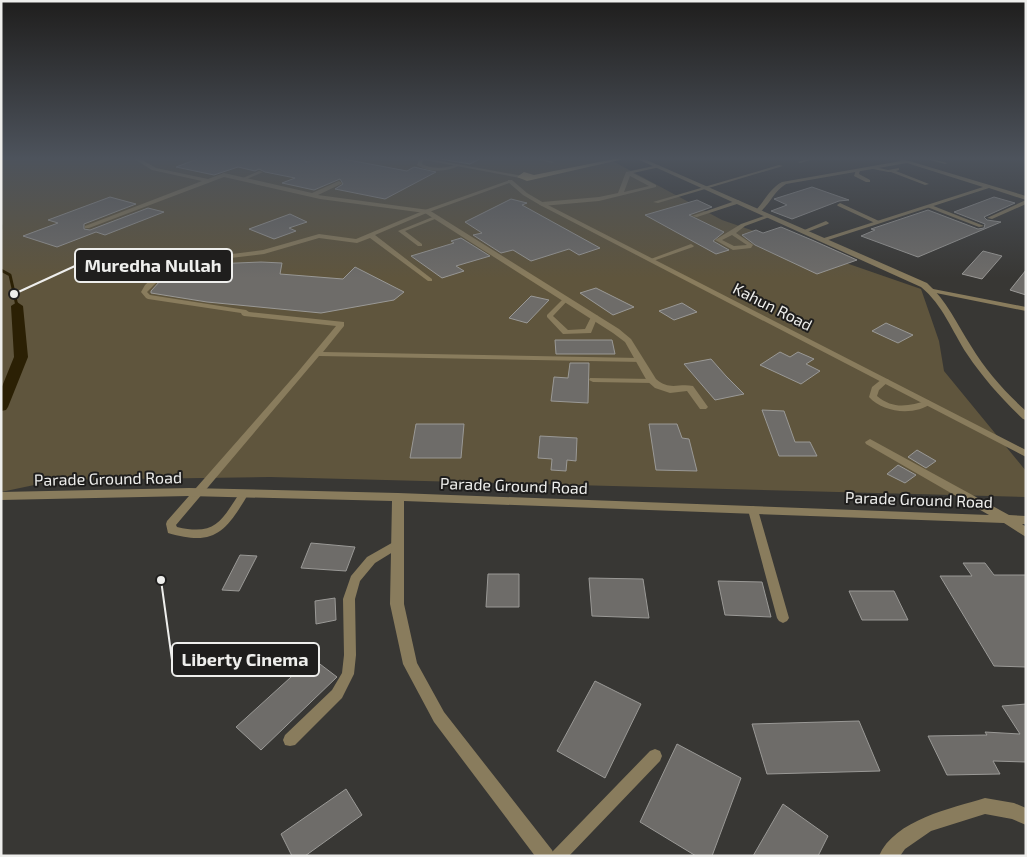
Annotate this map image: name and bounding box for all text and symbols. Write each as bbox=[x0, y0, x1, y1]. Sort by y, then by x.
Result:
callout: Muredha Nullah bbox=[75, 249, 232, 282]
text: Muredha Nullah bbox=[84, 254, 222, 276]
street label: Kahun Road bbox=[730, 278, 816, 334]
street label: Parade Ground Road bbox=[34, 467, 182, 489]
street label: Parade Ground Road bbox=[440, 473, 588, 497]
street label: Parade Ground Road bbox=[845, 487, 993, 511]
callout: Liberty Cinema bbox=[172, 643, 319, 676]
text: Liberty Cinema bbox=[182, 648, 308, 670]

